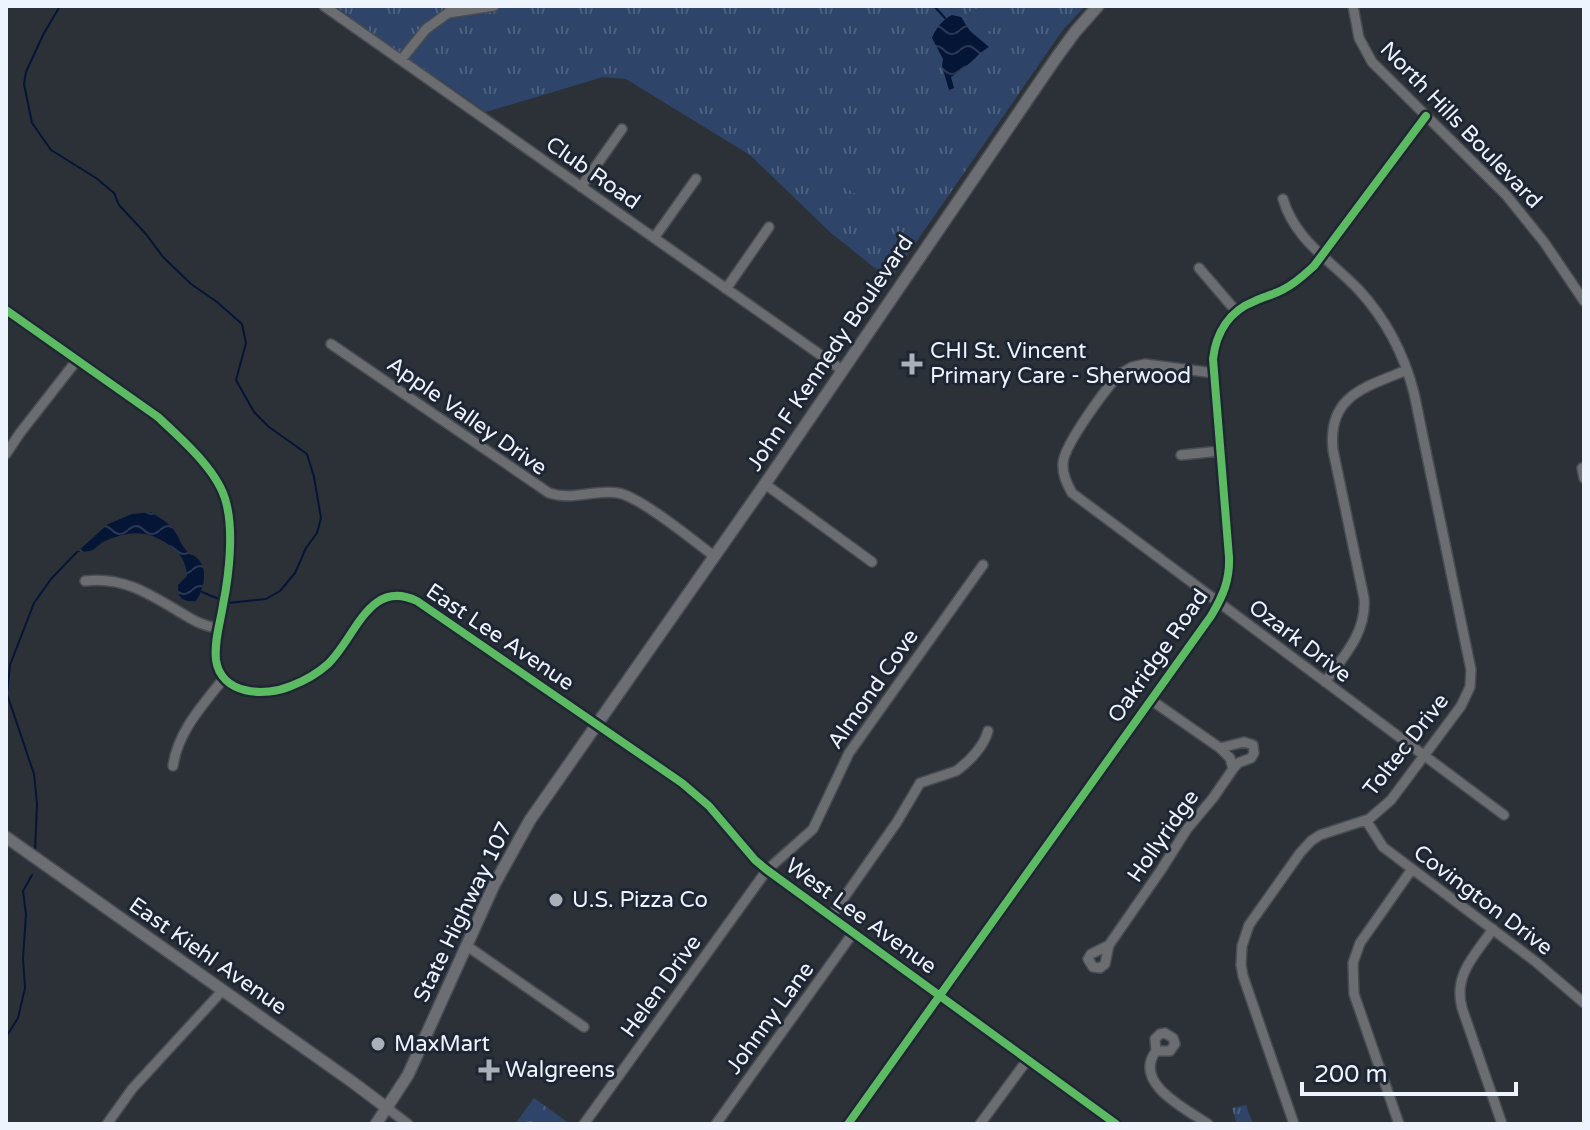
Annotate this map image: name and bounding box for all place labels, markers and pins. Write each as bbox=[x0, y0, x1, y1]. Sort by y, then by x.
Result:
place label: CHI St. Vincent Primary Care - Sherwood bbox=[930, 338, 1191, 389]
marker: CHI St. Vincent Primary Care - Sherwood bbox=[901, 353, 923, 375]
place label: U.S. Pizza Co bbox=[572, 887, 708, 913]
marker: U.S. Pizza Co bbox=[547, 891, 565, 909]
place label: MaxMart bbox=[394, 1031, 490, 1057]
marker: MaxMart bbox=[369, 1035, 387, 1053]
place label: Walgreens bbox=[505, 1057, 615, 1083]
marker: Walgreens bbox=[480, 1061, 498, 1079]

